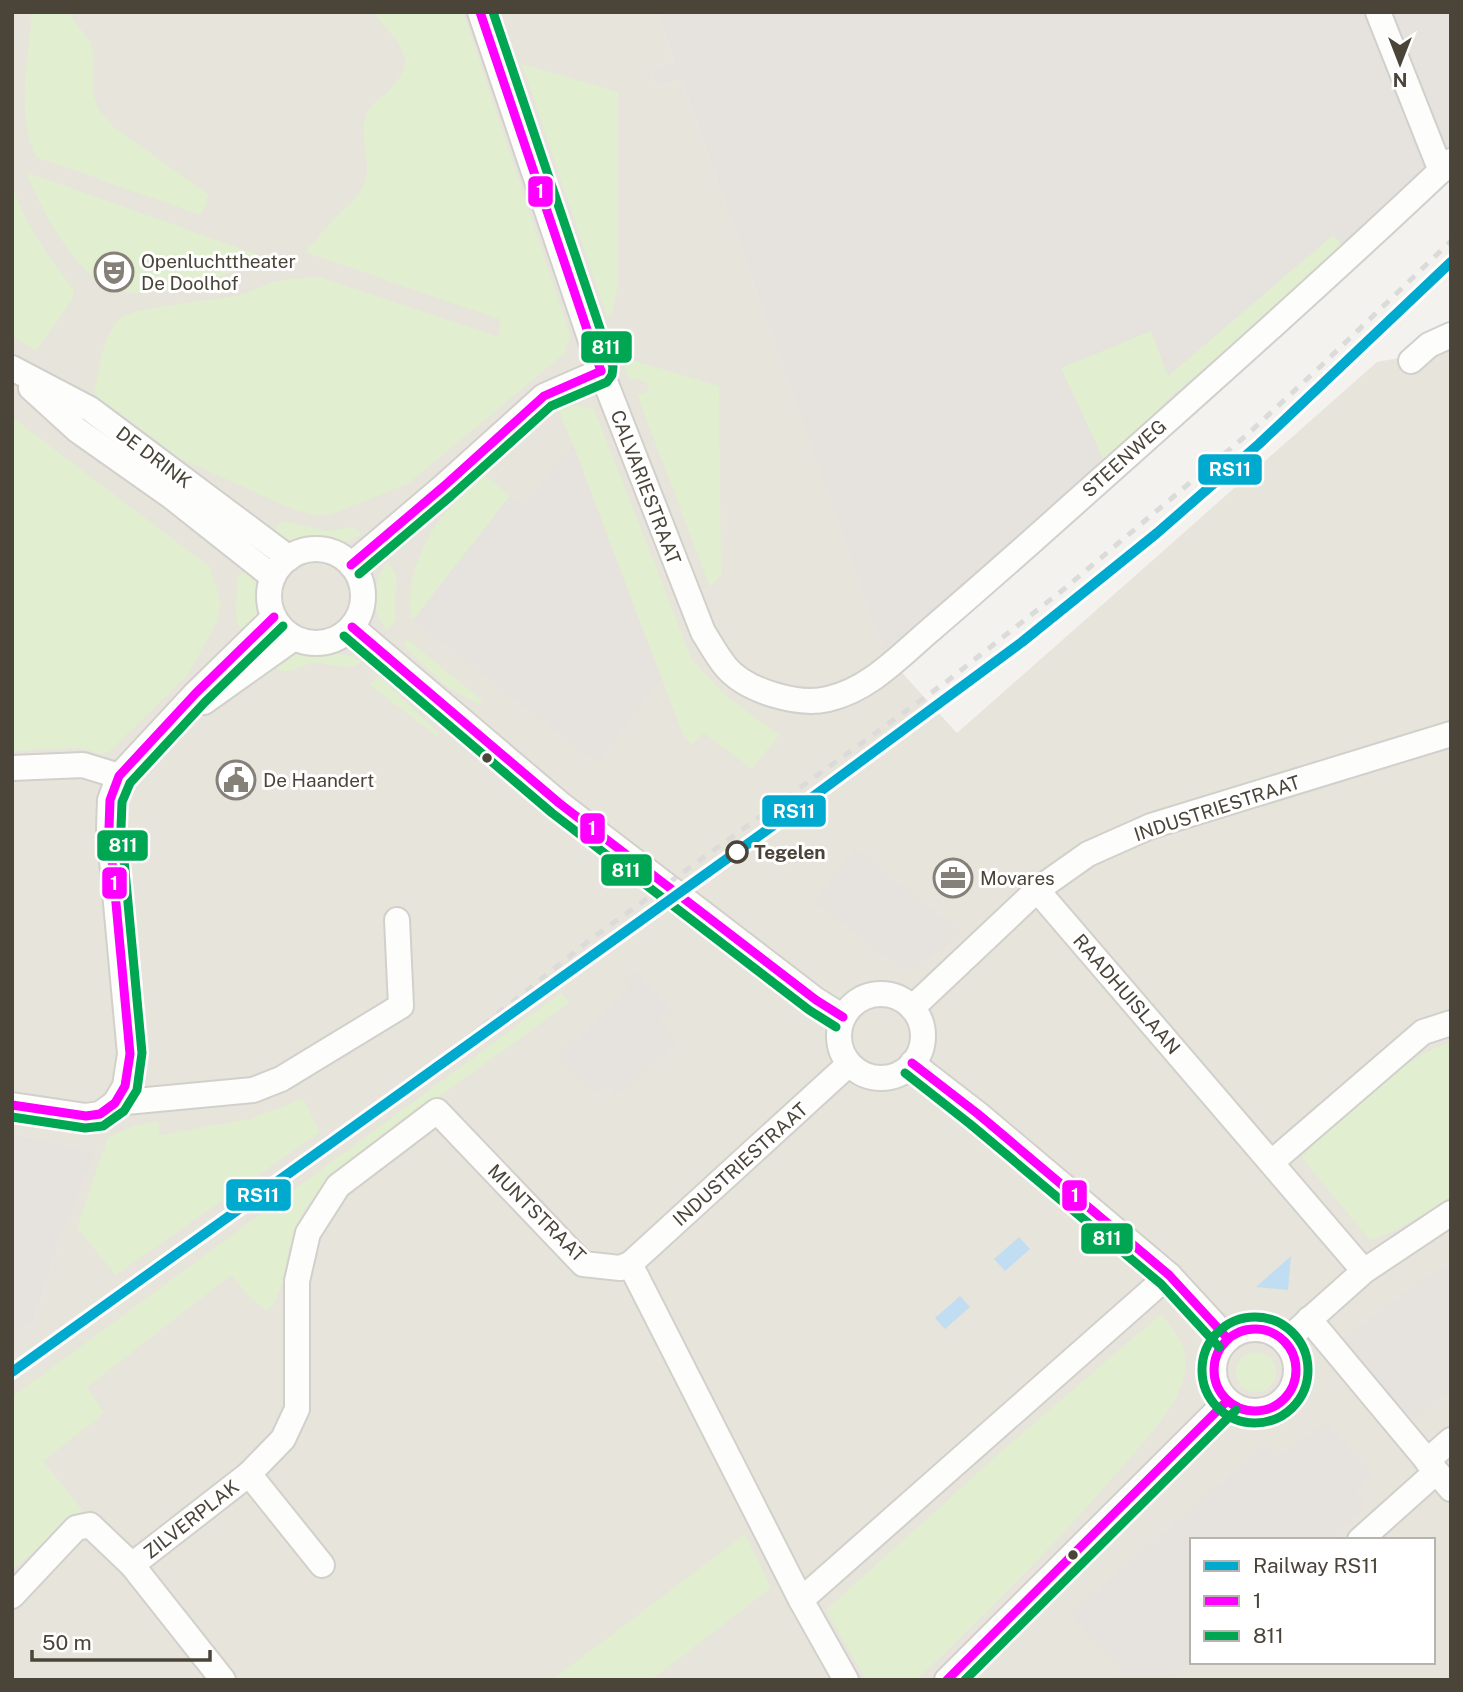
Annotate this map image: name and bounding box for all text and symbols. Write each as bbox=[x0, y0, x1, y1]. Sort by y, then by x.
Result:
north arrow bbox=[1365, 28, 1435, 98]
text: N bbox=[1393, 69, 1407, 91]
line badge: 1 bbox=[527, 175, 554, 208]
text: 1 bbox=[536, 180, 544, 202]
place label: Openluchttheater De Doolhof bbox=[141, 250, 296, 294]
theatre icon: Openluchttheater De Doolhof bbox=[93, 251, 135, 293]
line badge: 811 bbox=[580, 330, 633, 364]
text: 811 bbox=[591, 336, 621, 358]
street label: CALVARIESTRAAT bbox=[606, 407, 686, 567]
street label: STEENWEG bbox=[1077, 414, 1171, 502]
street label: DE DRINK bbox=[112, 422, 196, 492]
line badge: RS11 bbox=[1197, 453, 1263, 486]
text: RS11 bbox=[1209, 458, 1251, 480]
unlabelled marker bbox=[480, 751, 494, 765]
public building icon: De Haandert bbox=[215, 759, 257, 801]
place label: De Haandert bbox=[263, 769, 375, 791]
street label: INDUSTRIESTRAAT bbox=[1131, 771, 1303, 845]
line badge: RS11 bbox=[761, 794, 827, 828]
text: RS11 bbox=[773, 800, 815, 822]
line badge: 1 bbox=[579, 812, 606, 845]
text: 1 bbox=[588, 817, 596, 839]
line badge: 811 bbox=[96, 829, 149, 862]
text: 811 bbox=[108, 834, 138, 856]
marker: Tegelen bbox=[726, 841, 748, 863]
place label: Tegelen bbox=[754, 841, 826, 863]
line badge: 811 bbox=[600, 853, 653, 887]
office icon: Movares bbox=[932, 857, 974, 899]
text: 811 bbox=[611, 859, 641, 881]
line badge: 1 bbox=[101, 866, 128, 900]
place label: Movares bbox=[980, 867, 1055, 889]
text: 1 bbox=[110, 872, 118, 894]
street label: RAADHUISLAAN bbox=[1069, 930, 1185, 1058]
street label: INDUSTRIESTRAAT bbox=[668, 1098, 812, 1230]
street label: MUNTSTRAAT bbox=[484, 1160, 590, 1266]
line badge: RS11 bbox=[225, 1178, 292, 1212]
line badge: 1 bbox=[1061, 1179, 1088, 1212]
text: RS11 bbox=[237, 1184, 279, 1206]
text: 1 bbox=[1071, 1184, 1079, 1206]
line badge: 811 bbox=[1080, 1222, 1134, 1255]
text: 811 bbox=[1092, 1227, 1122, 1249]
street label: ZILVERPLAK bbox=[139, 1475, 243, 1563]
legend bbox=[1190, 1538, 1435, 1664]
unlabelled marker bbox=[1066, 1548, 1080, 1562]
text: Railway RS11 bbox=[1253, 1553, 1379, 1578]
text: 1 bbox=[1253, 1588, 1262, 1613]
scale bar bbox=[32, 1618, 210, 1662]
text: 811 bbox=[1253, 1623, 1284, 1648]
text: 50 m bbox=[42, 1630, 92, 1655]

